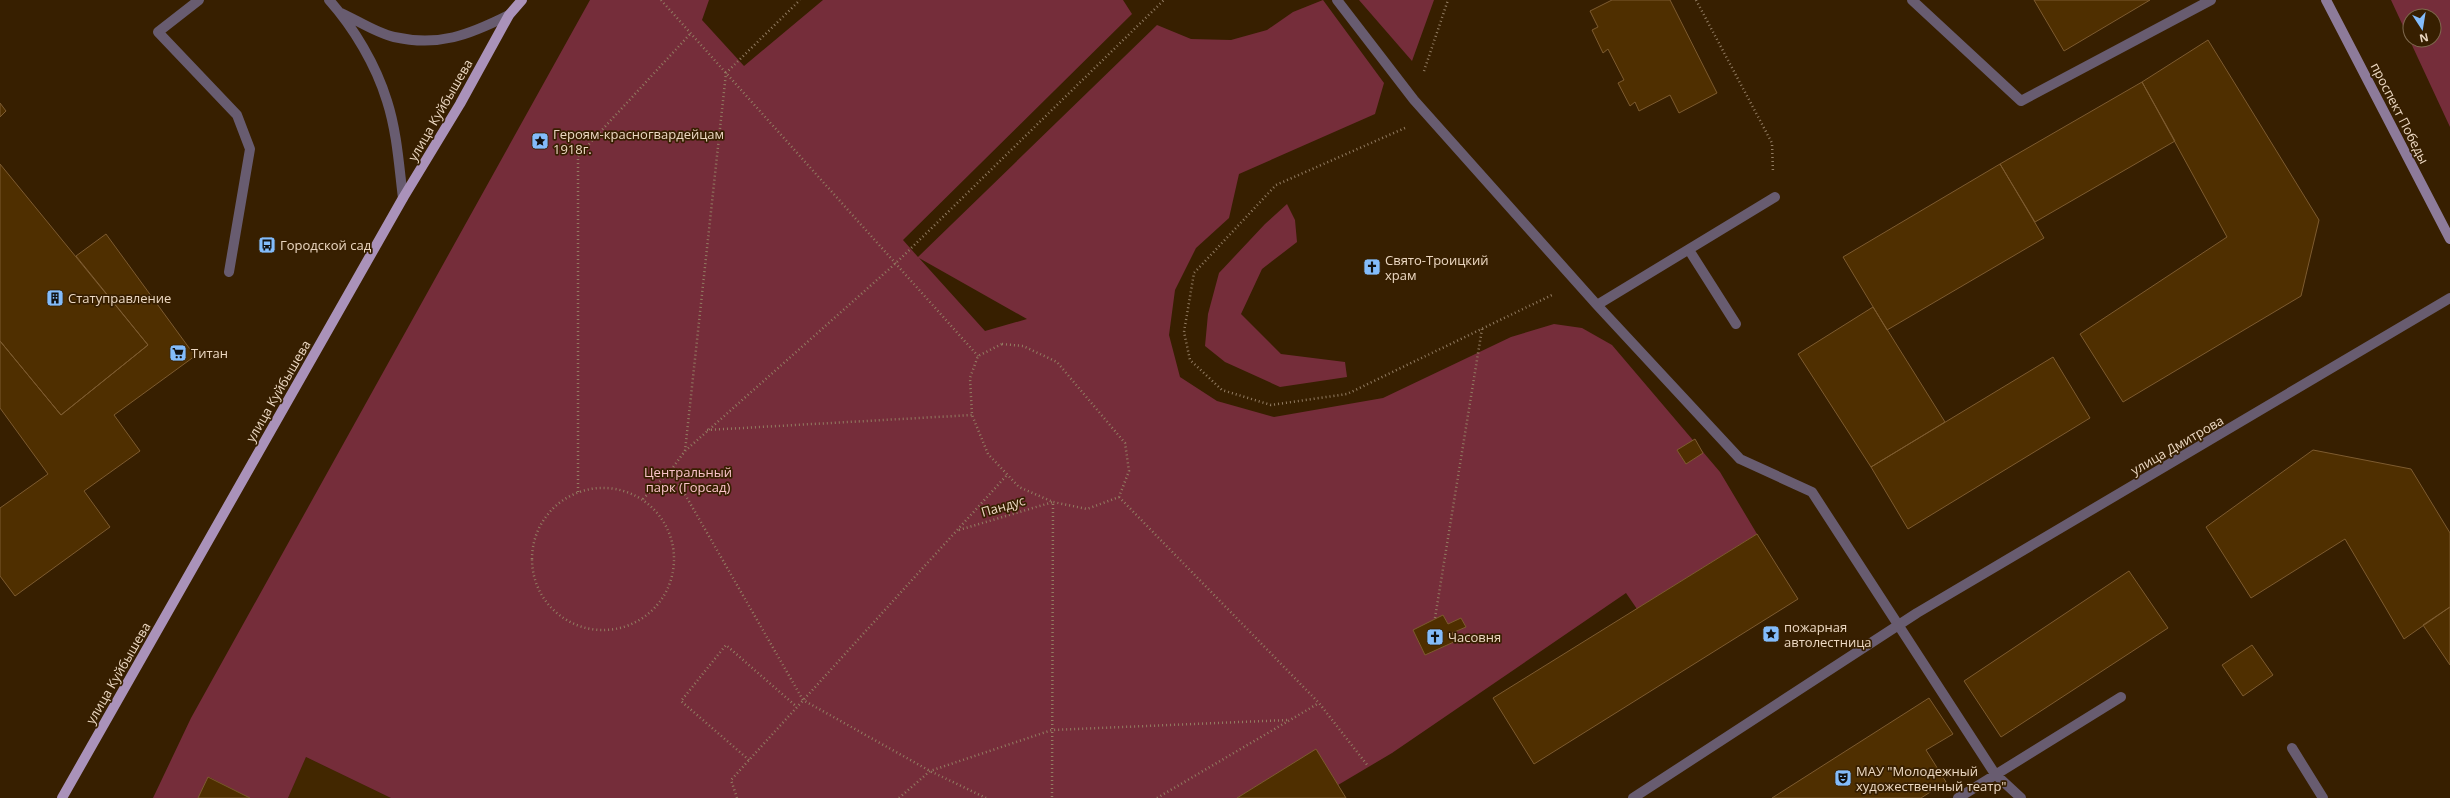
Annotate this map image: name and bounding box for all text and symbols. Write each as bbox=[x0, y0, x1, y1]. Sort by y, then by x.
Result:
north arrow bbox=[2402, 8, 2442, 48]
text: N bbox=[2418, 30, 2430, 47]
street label: улица Куйбышева bbox=[403, 56, 477, 164]
street label: проспект Победы bbox=[2367, 59, 2433, 167]
place label: Героям-красногвардейцам 1918г. bbox=[553, 125, 724, 158]
place icon: Героям-красногвардейцам 1918г. bbox=[530, 131, 550, 151]
bus stop icon: Городской сад bbox=[257, 235, 277, 255]
place label: Городской сад bbox=[280, 236, 372, 254]
place label: Свято-Троицкий храм bbox=[1385, 251, 1489, 284]
church icon: Свято-Троицкий храм bbox=[1362, 257, 1382, 277]
building icon: Статуправление bbox=[45, 288, 65, 308]
place label: Статуправление bbox=[68, 289, 171, 307]
street label: улица Куйбышева bbox=[241, 337, 315, 445]
supermarket icon: Титан bbox=[168, 343, 188, 363]
place label: Титан bbox=[191, 344, 228, 362]
street label: улица Дмитрова bbox=[2127, 411, 2227, 479]
park label: Центральный парк (Горсад) bbox=[644, 463, 732, 496]
street label: Пандус bbox=[979, 491, 1027, 521]
place label: пожарная автолестница bbox=[1784, 618, 1872, 651]
street label: улица Куйбышева bbox=[81, 619, 155, 727]
place icon: пожарная автолестница bbox=[1761, 624, 1781, 644]
church icon: Часовня bbox=[1425, 627, 1445, 647]
place label: Часовня bbox=[1448, 628, 1501, 646]
place label: МАУ "Молодежный художественный театр" bbox=[1856, 762, 2007, 795]
theatre icon: МАУ "Молодежный художественный театр" bbox=[1833, 768, 1853, 788]

